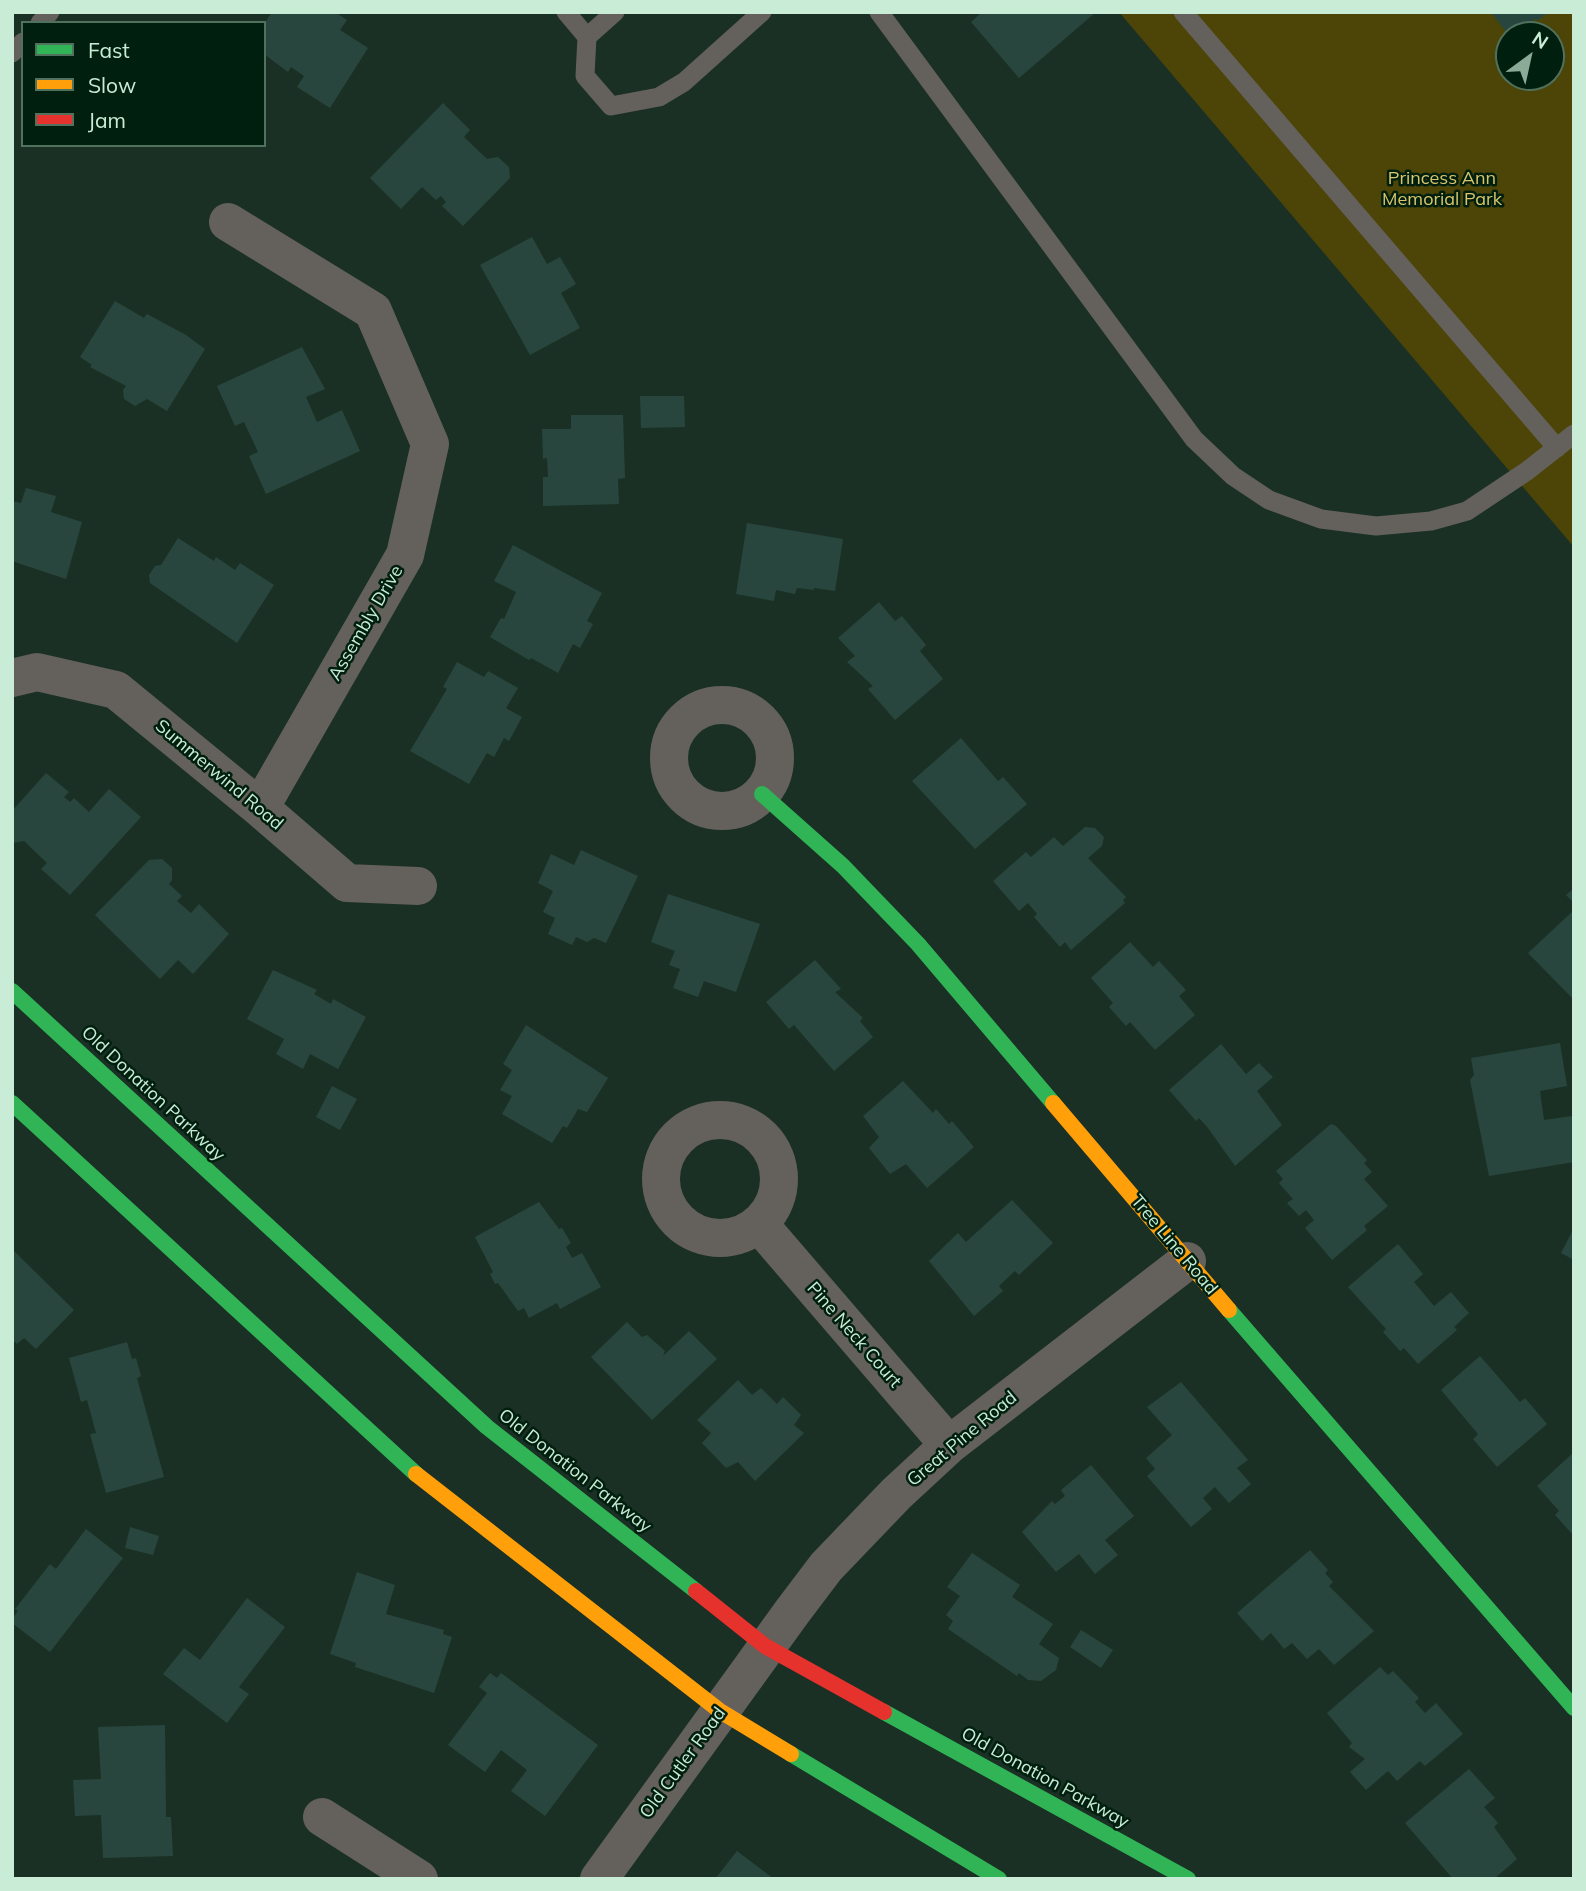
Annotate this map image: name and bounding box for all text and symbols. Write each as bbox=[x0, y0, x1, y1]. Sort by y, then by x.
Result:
legend bbox=[21, 21, 266, 147]
north arrow bbox=[1495, 21, 1565, 91]
text: N bbox=[1528, 26, 1553, 54]
text: Fast bbox=[88, 37, 130, 63]
text: Slow bbox=[88, 72, 136, 98]
text: Jam bbox=[88, 107, 126, 133]
park label: Princess Ann Memorial Park bbox=[1382, 168, 1502, 210]
street label: Assembly Drive bbox=[324, 562, 408, 684]
street label: Summerwind Road bbox=[151, 715, 287, 835]
street label: Old Donation Parkway bbox=[77, 1022, 229, 1166]
street label: Tree Line Road bbox=[1126, 1191, 1222, 1299]
street label: Pine Neck Court bbox=[802, 1278, 906, 1392]
street label: Great Pine Road bbox=[903, 1387, 1021, 1491]
street label: Old Donation Parkway bbox=[494, 1405, 656, 1537]
street label: Old Cutler Road bbox=[635, 1703, 731, 1823]
street label: Old Donation Parkway bbox=[957, 1723, 1133, 1833]

